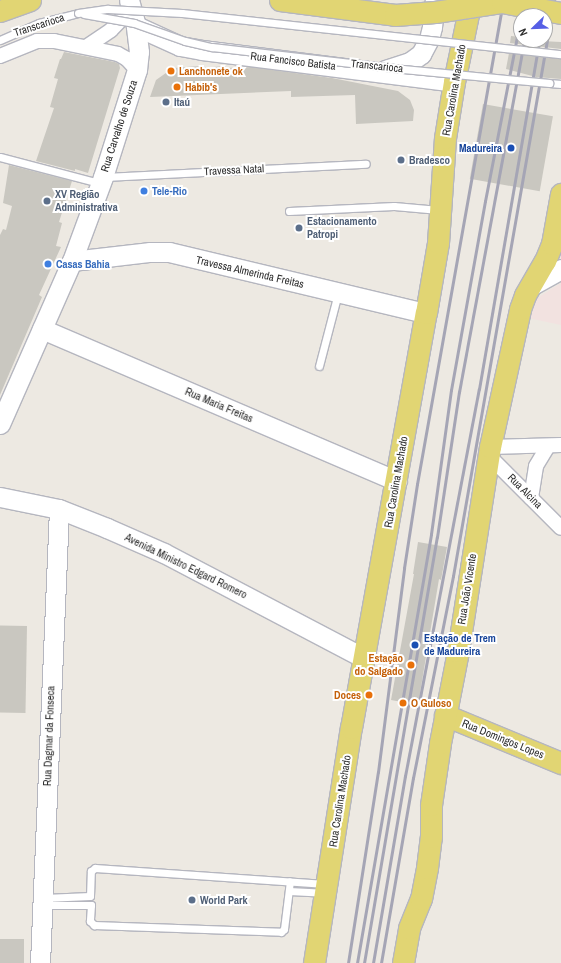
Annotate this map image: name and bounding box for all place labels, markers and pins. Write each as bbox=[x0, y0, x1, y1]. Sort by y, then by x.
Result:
place label: Lanchonete ok bbox=[179, 64, 243, 78]
marker: Lanchonete ok bbox=[166, 66, 176, 76]
place label: Habib's bbox=[185, 80, 217, 94]
marker: Habib's bbox=[172, 82, 182, 92]
place label: Itaú bbox=[174, 95, 190, 109]
marker: Itaú bbox=[161, 97, 171, 107]
place label: Madureira bbox=[459, 141, 502, 155]
marker: Madureira bbox=[505, 142, 517, 154]
place label: Bradesco bbox=[409, 153, 450, 167]
marker: Bradesco bbox=[396, 155, 406, 165]
place label: Tele-Rio bbox=[152, 184, 187, 198]
marker: Tele-Rio bbox=[139, 186, 149, 196]
place label: XV Região Administrativa bbox=[55, 188, 118, 214]
marker: XV Região Administrativa bbox=[42, 196, 52, 206]
place label: Estacionamento Patropi bbox=[307, 215, 377, 241]
marker: Estacionamento Patropi bbox=[294, 223, 304, 233]
place label: Casas Bahia bbox=[56, 257, 110, 271]
marker: Casas Bahia bbox=[43, 259, 53, 269]
place label: Estação de Trem de Madureira bbox=[424, 632, 496, 658]
marker: Estação de Trem de Madureira bbox=[409, 639, 421, 651]
place label: Estação do Salgado bbox=[354, 652, 403, 678]
marker: Estação do Salgado bbox=[406, 660, 416, 670]
place label: Doces bbox=[334, 688, 361, 702]
marker: Doces bbox=[364, 690, 374, 700]
place label: O Guloso bbox=[411, 696, 452, 710]
marker: O Guloso bbox=[398, 698, 408, 708]
place label: World Park bbox=[200, 893, 247, 907]
marker: World Park bbox=[187, 895, 197, 905]

